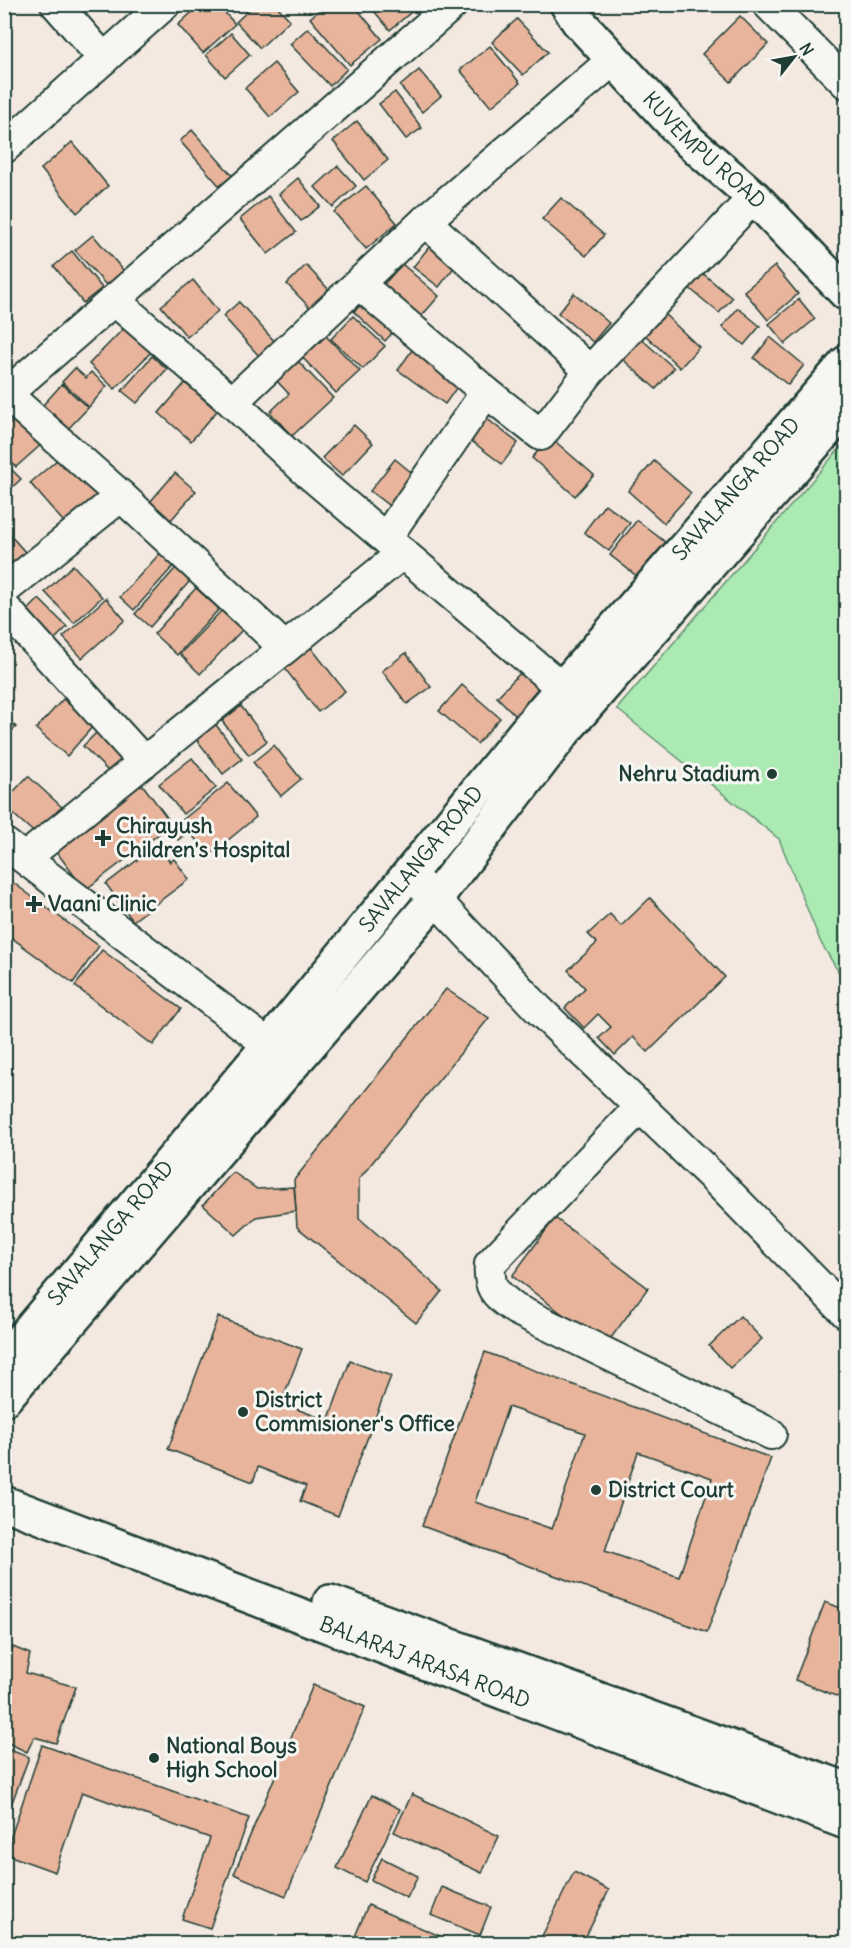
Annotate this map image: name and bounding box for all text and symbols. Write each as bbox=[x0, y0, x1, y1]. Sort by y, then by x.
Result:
north arrow bbox=[764, 27, 824, 87]
text: N bbox=[795, 39, 818, 59]
street label: KUVEMPU ROAD bbox=[637, 86, 772, 214]
street label: SAVALANGA ROAD bbox=[666, 411, 806, 566]
place label: Nehru Stadium bbox=[618, 760, 761, 787]
marker: Nehru Stadium bbox=[765, 767, 779, 781]
street label: SAVALANGA ROAD bbox=[353, 780, 489, 937]
place label: Chirayush Children's Hospital bbox=[116, 812, 290, 863]
marker: Chirayush Children's Hospital bbox=[94, 829, 112, 847]
place label: Vaani Clinic bbox=[48, 890, 157, 917]
marker: Vaani Clinic bbox=[25, 895, 43, 913]
street label: SAVALANGA ROAD bbox=[42, 1154, 179, 1311]
place label: District Commisioner's Office bbox=[255, 1386, 455, 1437]
marker: District Commisioner's Office bbox=[236, 1405, 250, 1419]
place label: District Court bbox=[608, 1476, 735, 1503]
marker: District Court bbox=[589, 1483, 603, 1497]
street label: BALARAJ ARASA ROAD bbox=[316, 1610, 534, 1714]
place label: National Boys High School bbox=[166, 1732, 297, 1783]
marker: National Boys High School bbox=[147, 1751, 161, 1765]

